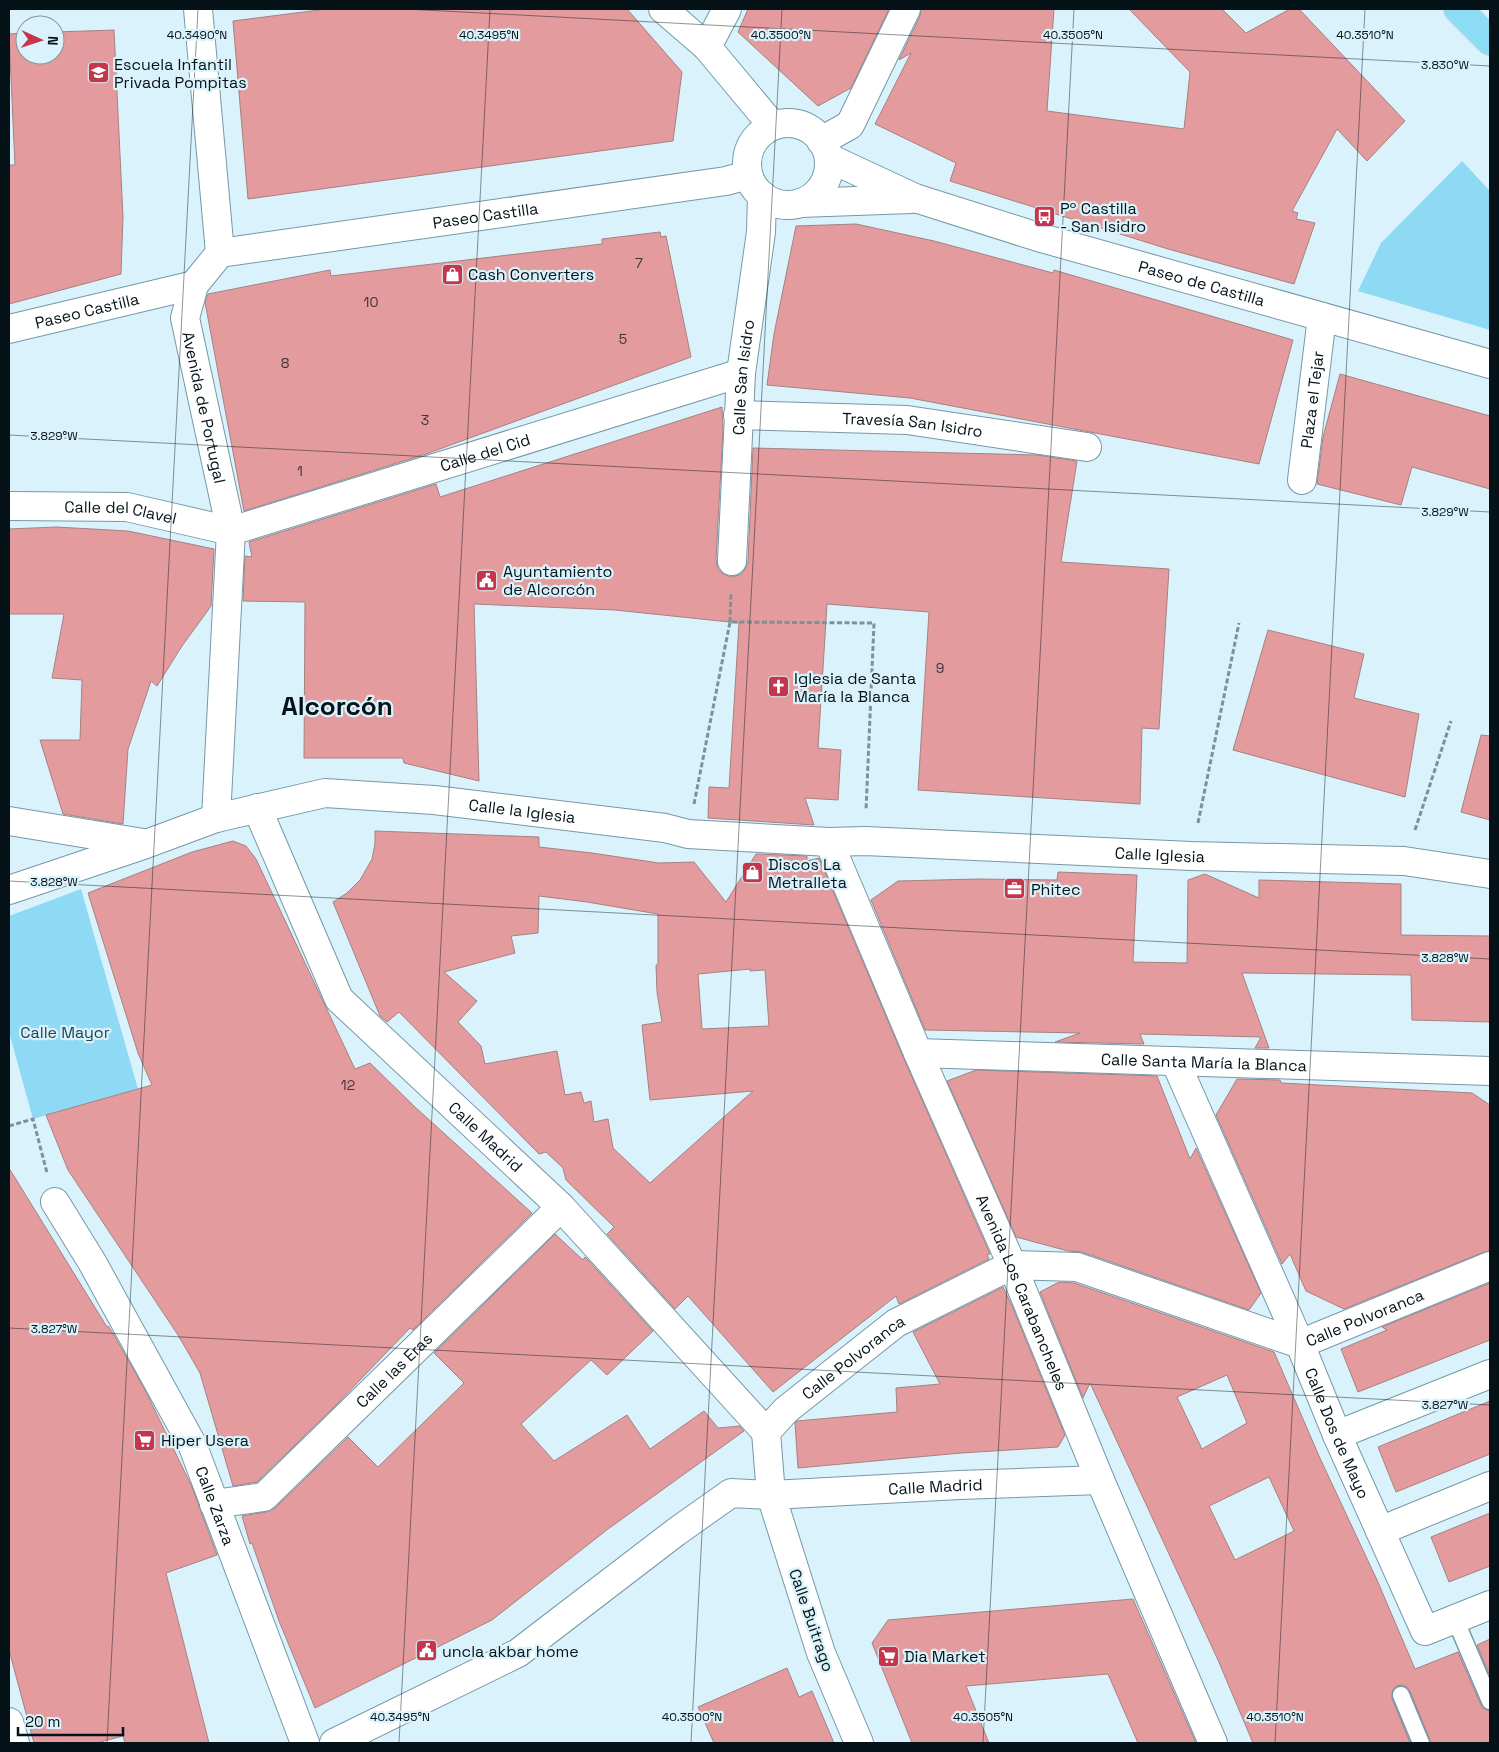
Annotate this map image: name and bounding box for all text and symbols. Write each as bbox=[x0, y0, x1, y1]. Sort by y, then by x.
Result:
north arrow bbox=[15, 15, 65, 65]
text: 40.3490°N bbox=[167, 27, 227, 43]
text: 40.3495°N bbox=[459, 27, 519, 43]
text: 40.3500°N bbox=[751, 27, 811, 43]
text: 40.3505°N bbox=[1043, 27, 1103, 43]
text: 40.3510°N bbox=[1336, 27, 1394, 43]
text: N bbox=[44, 36, 62, 46]
place label: Escuela Infantil Privada Pompitas bbox=[114, 54, 247, 93]
text: 3.830°W bbox=[1421, 57, 1469, 73]
school or university icon: Escuela Infantil Privada Pompitas bbox=[86, 61, 110, 85]
street label: Paseo Castilla bbox=[431, 198, 540, 234]
place label: Pº Castilla - San Isidro bbox=[1060, 198, 1146, 237]
bus stop icon: Pº Castilla - San Isidro bbox=[1032, 205, 1056, 229]
house number: 7 bbox=[635, 254, 643, 272]
street label: Paseo de Castilla bbox=[1136, 256, 1267, 311]
shop icon: Cash Converters bbox=[440, 262, 464, 286]
place label: Cash Converters bbox=[468, 264, 594, 285]
street label: Paseo Castilla bbox=[33, 288, 141, 334]
house number: 10 bbox=[364, 293, 378, 311]
street label: Calle San Isidro bbox=[728, 318, 759, 436]
street label: Avenida de Portugal bbox=[177, 330, 230, 485]
house number: 5 bbox=[619, 330, 627, 348]
street label: Plaza el Tejar bbox=[1296, 350, 1329, 450]
house number: 8 bbox=[281, 354, 290, 372]
street label: Travesía San Isidro bbox=[842, 408, 984, 442]
house number: 3 bbox=[421, 411, 429, 429]
text: 3.829°W bbox=[30, 428, 78, 444]
street label: Calle del Cid bbox=[438, 429, 533, 477]
house number: 1 bbox=[297, 462, 303, 480]
street label: Calle del Clavel bbox=[64, 496, 179, 529]
text: 3.829°W bbox=[1421, 504, 1469, 520]
place label: Ayuntamiento de Alcorcón bbox=[503, 561, 612, 600]
public building icon: Ayuntamiento de Alcorcón bbox=[475, 568, 499, 592]
house number: 9 bbox=[936, 659, 944, 677]
place label: Iglesia de Santa María la Blanca bbox=[794, 668, 916, 707]
church icon: Iglesia de Santa María la Blanca bbox=[766, 675, 790, 699]
district label: Alcorcón bbox=[281, 689, 393, 723]
street label: Calle la Iglesia bbox=[468, 794, 577, 828]
street label: Calle Iglesia bbox=[1114, 843, 1205, 867]
place label: Discos La Metralleta bbox=[768, 854, 847, 893]
shop icon: Discos La Metralleta bbox=[740, 861, 764, 885]
text: 3.828°W bbox=[30, 874, 78, 890]
office icon: Phitec bbox=[1003, 877, 1027, 901]
place label: Phitec bbox=[1031, 879, 1080, 900]
text: 3.828°W bbox=[1421, 950, 1469, 966]
park label: Calle Mayor bbox=[20, 1022, 110, 1043]
street label: Calle Santa María la Blanca bbox=[1101, 1049, 1307, 1076]
house number: 12 bbox=[341, 1076, 355, 1094]
street label: Calle Madrid bbox=[444, 1097, 527, 1177]
street label: Avenida Los Carabancheles bbox=[971, 1191, 1072, 1394]
street label: Calle Polvoranca bbox=[1303, 1284, 1427, 1352]
street label: Calle Polvoranca bbox=[798, 1310, 908, 1404]
text: 3.827°W bbox=[31, 1321, 78, 1337]
street label: Calle las Eras bbox=[351, 1328, 437, 1413]
street label: Calle Dos de Mayo bbox=[1300, 1365, 1374, 1502]
text: 3.827°W bbox=[1422, 1397, 1469, 1413]
supermarket icon: Hiper Usera bbox=[133, 1428, 157, 1452]
place label: Hiper Usera bbox=[161, 1430, 249, 1451]
street label: Calle Zarza bbox=[190, 1463, 239, 1548]
street label: Calle Madrid bbox=[888, 1474, 983, 1500]
street label: Calle Buitrago bbox=[784, 1566, 839, 1674]
public building icon: uncla akbar home bbox=[414, 1639, 438, 1663]
place label: uncla akbar home bbox=[442, 1641, 579, 1662]
supermarket icon: Dia Market bbox=[876, 1644, 900, 1668]
place label: Dia Market bbox=[904, 1646, 986, 1667]
scale bar bbox=[18, 1704, 122, 1736]
text: 40.3495°N bbox=[370, 1709, 430, 1725]
text: 40.3500°N bbox=[662, 1709, 722, 1725]
text: 40.3505°N bbox=[953, 1709, 1013, 1725]
text: 40.3510°N bbox=[1246, 1709, 1304, 1725]
text: 20 m bbox=[25, 1712, 60, 1731]

